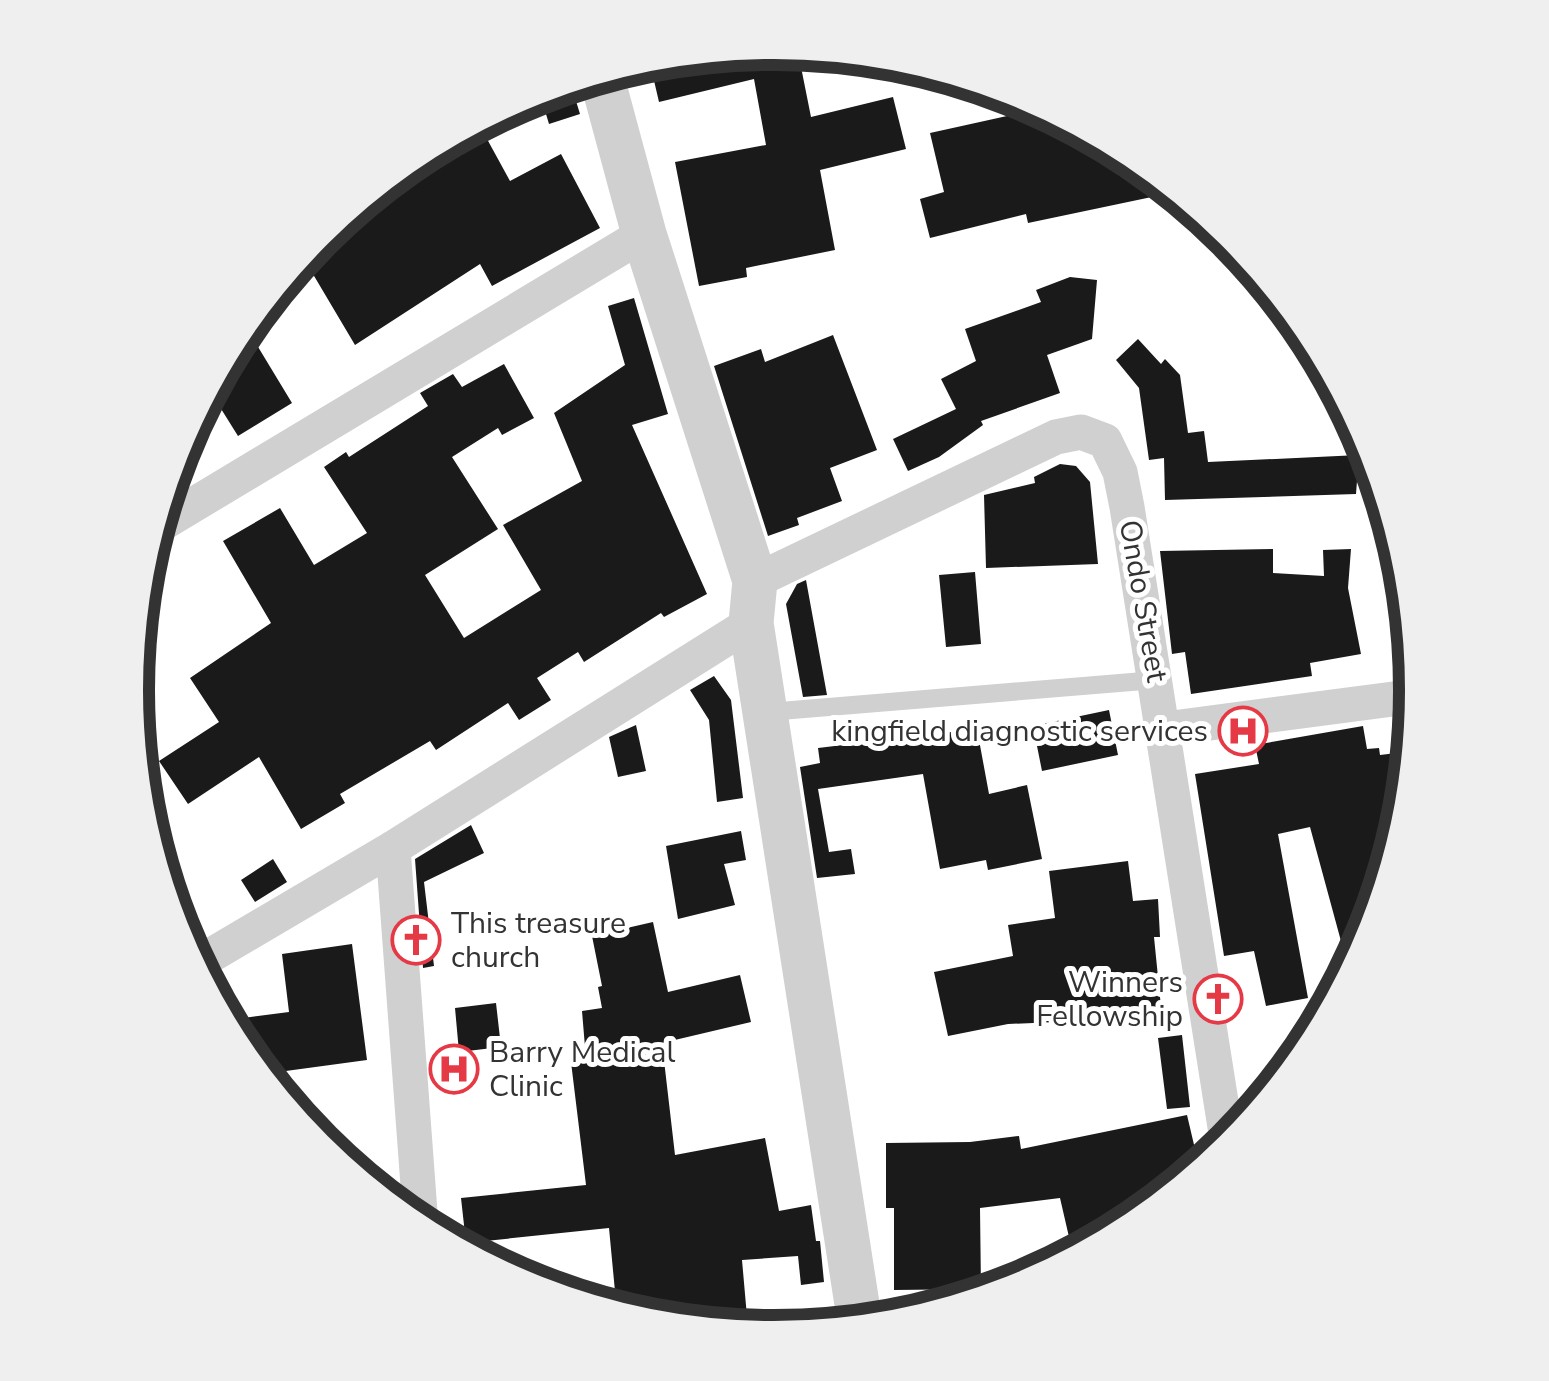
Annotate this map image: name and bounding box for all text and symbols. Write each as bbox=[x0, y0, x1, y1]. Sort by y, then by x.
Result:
street label: Ondo Street bbox=[1109, 517, 1177, 686]
hospital icon: kingfield diagnostic services bbox=[1217, 705, 1269, 757]
place label: kingfield diagnostic services bbox=[831, 711, 1208, 752]
place label: This treasure church bbox=[451, 903, 626, 978]
church icon: This treasure church bbox=[390, 914, 442, 966]
place label: Winners Fellowship bbox=[1036, 962, 1183, 1037]
church icon: Winners Fellowship bbox=[1192, 973, 1244, 1025]
place label: Barry Medical Clinic bbox=[489, 1032, 675, 1107]
hospital icon: Barry Medical Clinic bbox=[428, 1043, 480, 1095]

